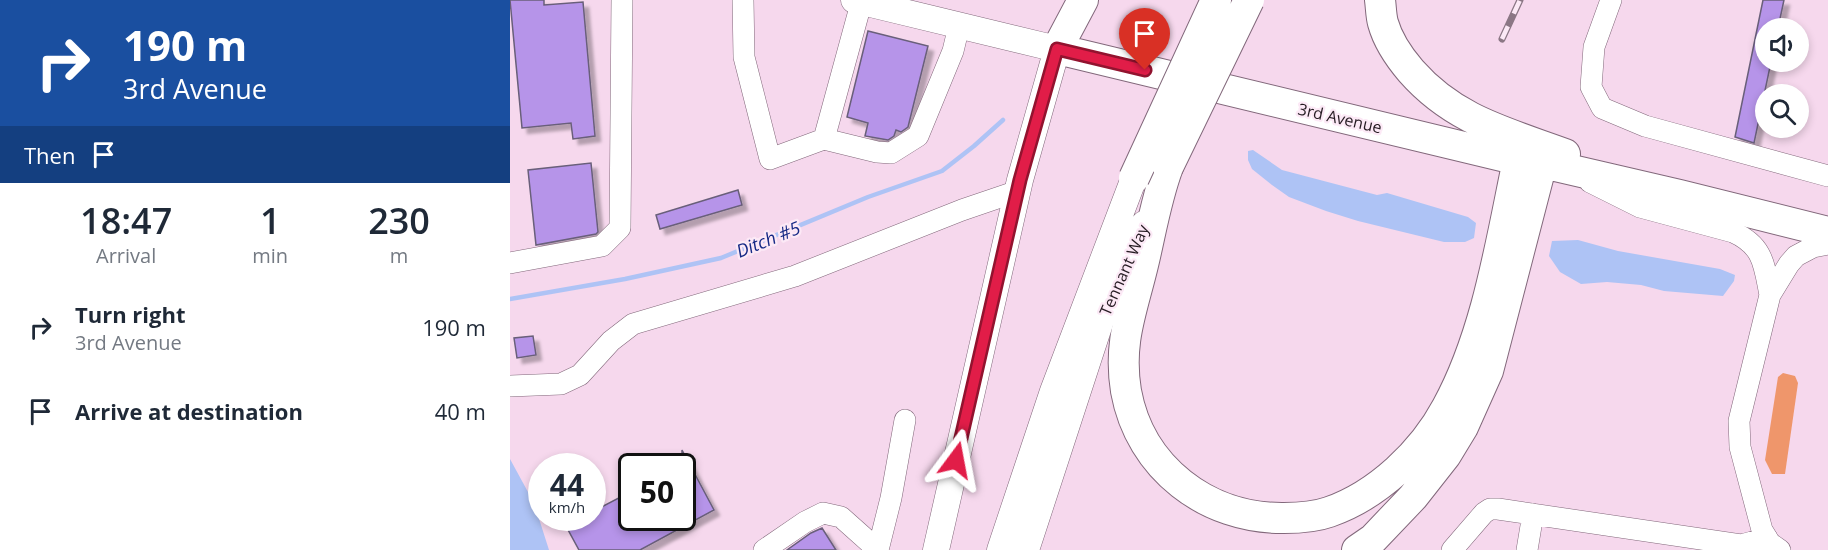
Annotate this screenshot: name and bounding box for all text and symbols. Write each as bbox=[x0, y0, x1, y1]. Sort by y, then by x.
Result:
pin bbox=[1119, 8, 1170, 70]
text: 190 m bbox=[123, 16, 247, 73]
icon: arrive bbox=[1128, 17, 1161, 50]
map controls bbox=[1755, 18, 1809, 138]
button: sound bbox=[1755, 18, 1809, 72]
icon: right bbox=[24, 24, 102, 102]
text: 3rd Avenue bbox=[123, 70, 267, 107]
button: search bbox=[1755, 84, 1809, 138]
street label: 3rd Avenue bbox=[1296, 98, 1384, 138]
icon: arrive bbox=[87, 138, 120, 171]
text: Then bbox=[24, 140, 75, 170]
text: 18:47 bbox=[80, 196, 172, 245]
text: 1 bbox=[260, 196, 281, 245]
text: 230 bbox=[368, 196, 430, 245]
water label: Ditch #5 bbox=[732, 215, 804, 263]
street label: Tennant Way bbox=[1094, 220, 1154, 319]
text: Arrival bbox=[96, 242, 156, 269]
text: min bbox=[252, 242, 288, 269]
text: m bbox=[390, 242, 408, 269]
text: Turn right bbox=[75, 299, 186, 329]
icon: right bbox=[24, 311, 57, 344]
text: 190 m bbox=[422, 312, 486, 342]
text: 3rd Avenue bbox=[75, 329, 182, 356]
icon: arrive bbox=[24, 395, 57, 428]
text: Arrive at destination bbox=[75, 396, 303, 426]
text: 40 m bbox=[435, 396, 486, 426]
position arrow bbox=[924, 428, 988, 492]
speed limit sign: 50 bbox=[618, 453, 696, 531]
text: 44 bbox=[550, 464, 584, 505]
text: km/h bbox=[549, 497, 585, 517]

